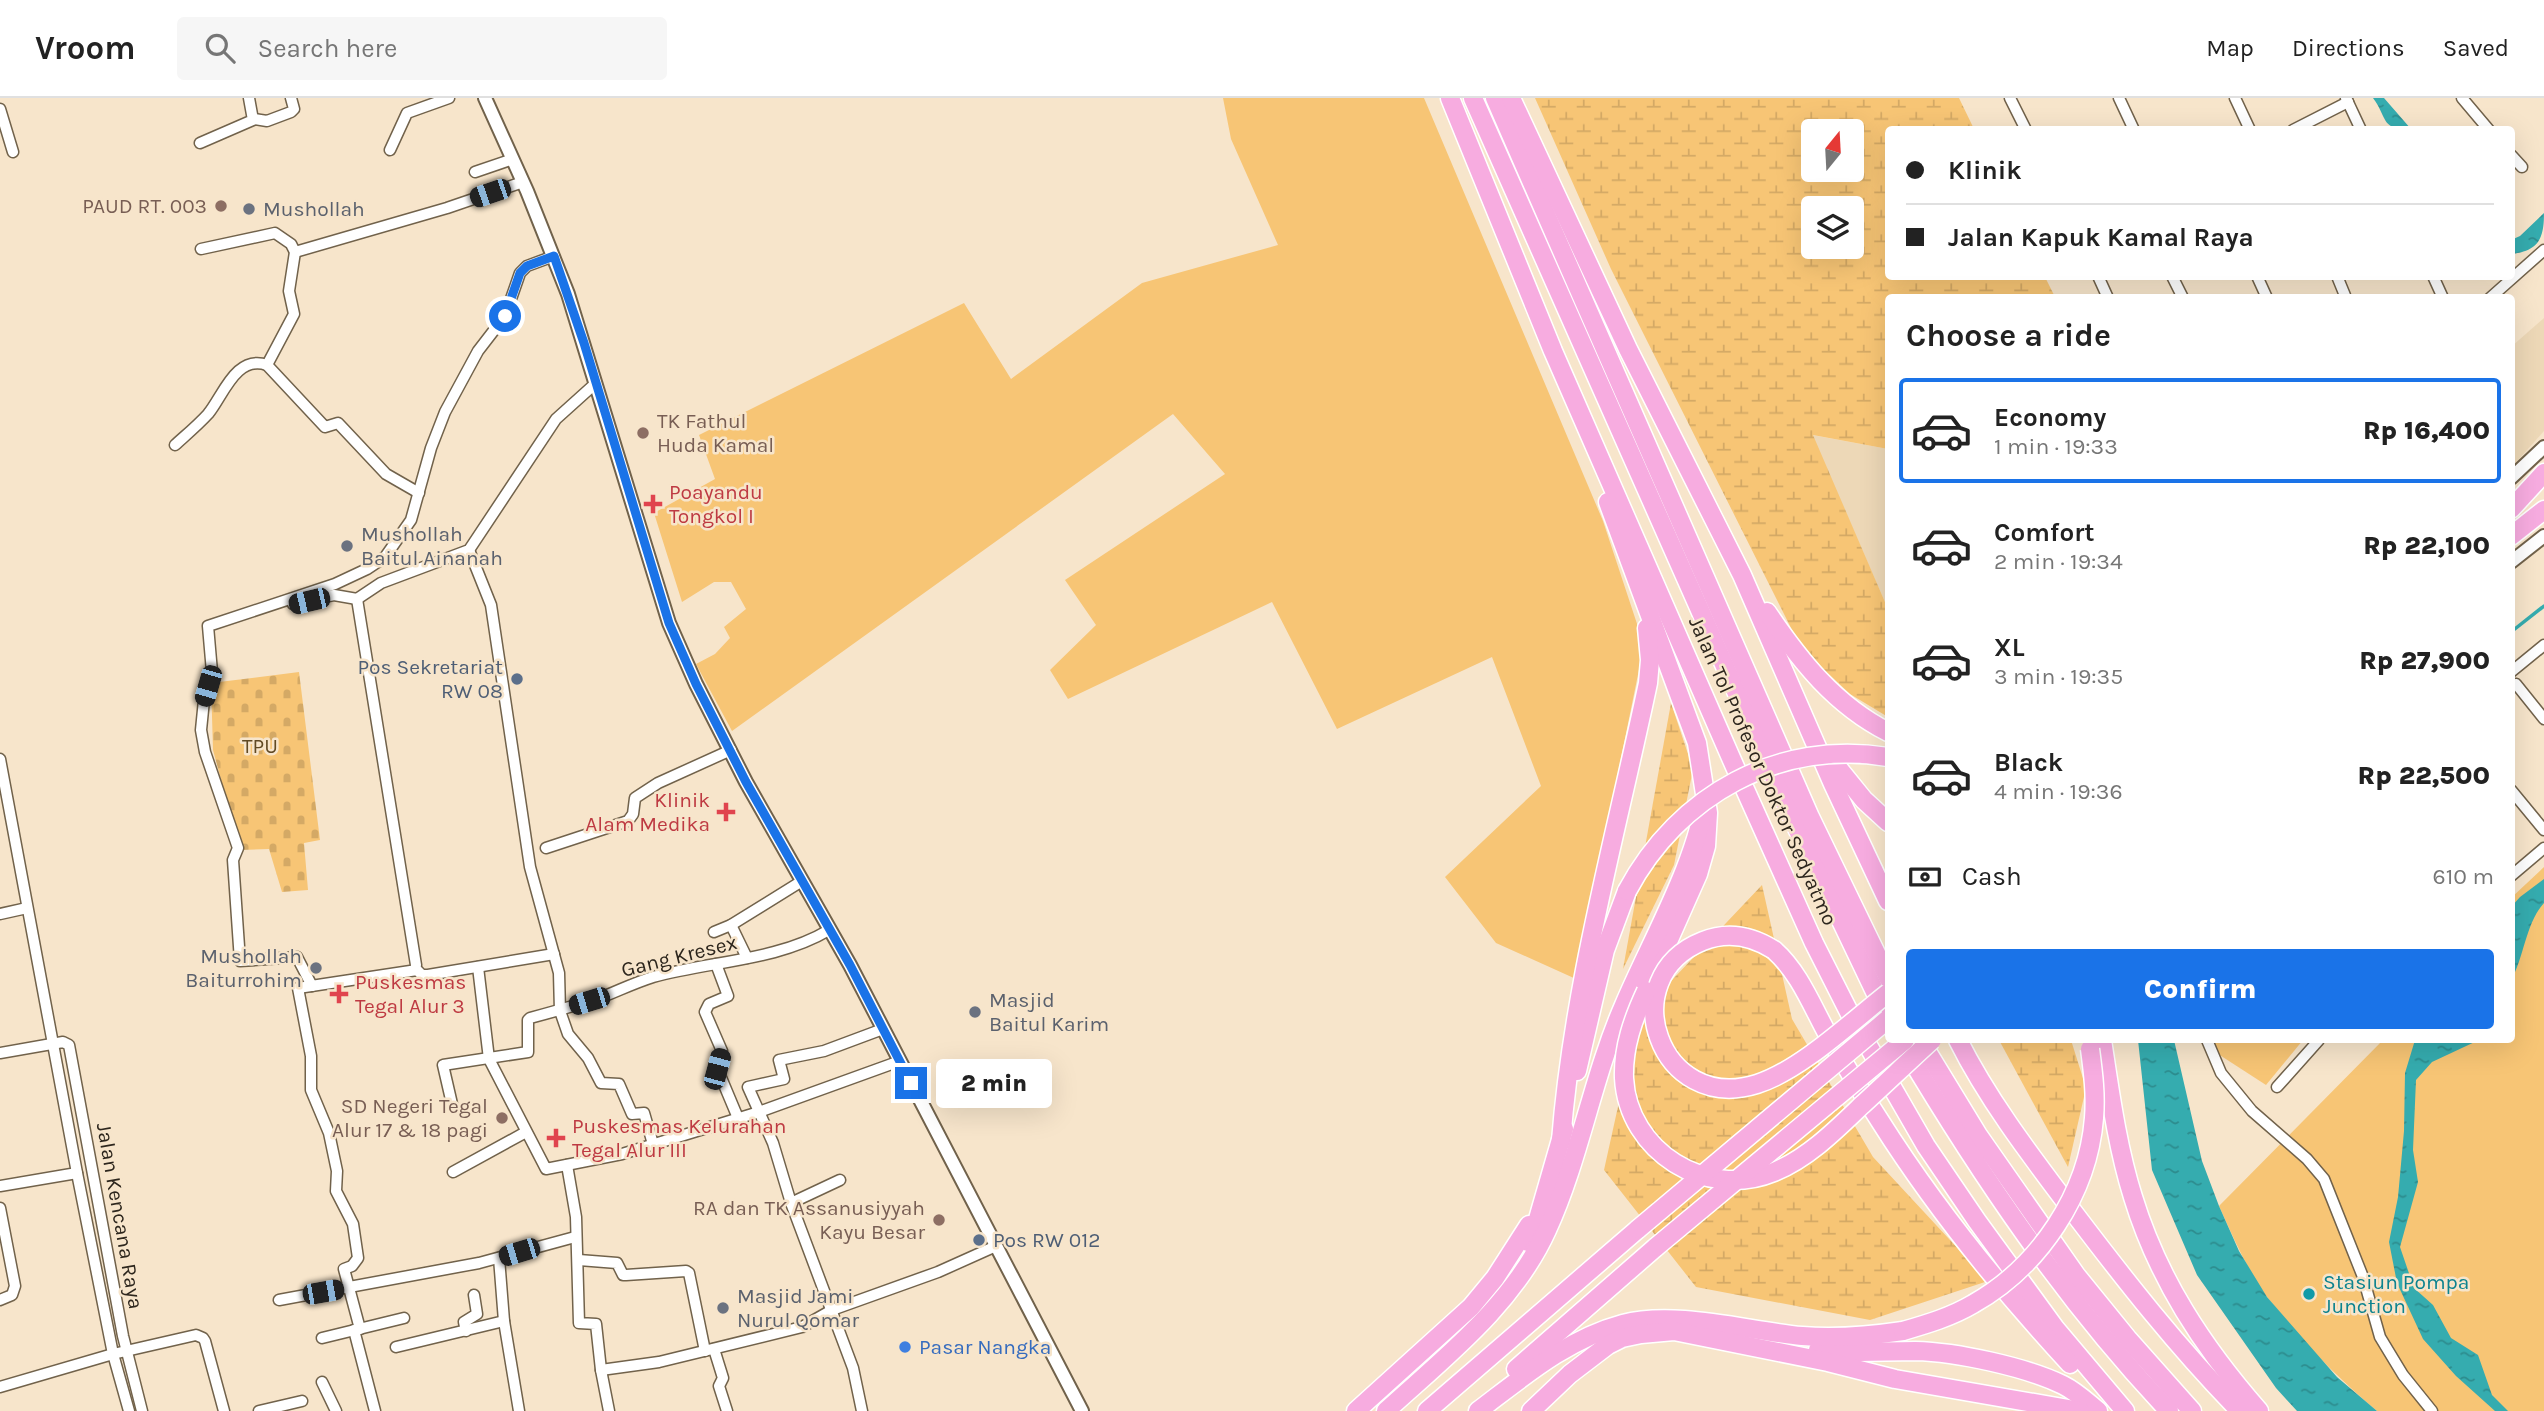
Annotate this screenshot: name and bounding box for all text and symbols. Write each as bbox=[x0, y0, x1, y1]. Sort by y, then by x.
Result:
search box bbox=[177, 17, 667, 80]
text: Vroom bbox=[35, 29, 135, 67]
icon: search bbox=[201, 29, 239, 67]
text: Search here bbox=[257, 33, 397, 64]
text: Map bbox=[2206, 34, 2254, 62]
text: Directions bbox=[2292, 34, 2405, 62]
text: Saved bbox=[2443, 34, 2509, 62]
north arrow bbox=[1801, 119, 1864, 182]
map controls bbox=[1801, 119, 1864, 259]
text: Klinik bbox=[1948, 155, 2022, 186]
car bbox=[467, 176, 514, 210]
place label: PAUD RT. 003 bbox=[82, 194, 207, 218]
button: layers bbox=[1801, 196, 1864, 259]
place label: Mushollah bbox=[263, 197, 365, 221]
marker: PAUD RT. 003 bbox=[213, 198, 229, 214]
marker: Mushollah bbox=[241, 201, 257, 217]
text: Jalan Kapuk Kamal Raya bbox=[1948, 222, 2254, 253]
route start bbox=[489, 300, 521, 332]
text: Choose a ride bbox=[1906, 317, 2111, 354]
icon: car bbox=[1910, 399, 1973, 462]
text: Economy bbox=[1994, 402, 2106, 433]
place label: TK Fathul Huda Kamal bbox=[657, 409, 774, 457]
text: Rp 16,400 bbox=[2363, 415, 2490, 446]
marker: TK Fathul Huda Kamal bbox=[635, 425, 651, 441]
text: 1 min · 19:33 bbox=[1994, 433, 2118, 460]
place label: Poayandu Tongkol I bbox=[669, 480, 763, 528]
marker: Poayandu Tongkol I bbox=[643, 494, 663, 514]
icon: car bbox=[1910, 514, 1973, 577]
text: Comfort bbox=[1994, 517, 2095, 548]
place label: Mushollah Baitul Ainanah bbox=[361, 522, 503, 570]
text: Rp 22,100 bbox=[2363, 530, 2490, 561]
marker: Mushollah Baitul Ainanah bbox=[339, 538, 355, 554]
text: 2 min · 19:34 bbox=[1994, 548, 2123, 575]
car bbox=[287, 586, 332, 616]
street label: Jalan Tol Profesor Doktor Sedyatmo bbox=[1684, 613, 1842, 929]
icon: car bbox=[1910, 629, 1973, 692]
text: XL bbox=[1994, 632, 2025, 663]
text: Rp 27,900 bbox=[2359, 645, 2490, 676]
place label: Pos Sekretariat RW 08 bbox=[357, 655, 503, 703]
car bbox=[193, 663, 224, 709]
text: 3 min · 19:35 bbox=[1994, 663, 2123, 690]
marker: Pos Sekretariat RW 08 bbox=[509, 671, 525, 687]
park label: TPU bbox=[242, 734, 278, 758]
icon: car bbox=[1910, 744, 1973, 807]
text: Black bbox=[1994, 747, 2063, 778]
text: Rp 22,500 bbox=[2358, 760, 2490, 791]
text: 4 min · 19:36 bbox=[1994, 778, 2123, 805]
place label: Klinik Alam Medika bbox=[585, 788, 710, 836]
marker: Klinik Alam Medika bbox=[716, 802, 736, 822]
icon: cash bbox=[1906, 858, 1944, 896]
text: Cash bbox=[1962, 861, 2022, 892]
text: 610 m bbox=[2433, 863, 2494, 890]
street label: Gang Kresex bbox=[619, 930, 740, 982]
place label: Mushollah Baiturrohim bbox=[185, 944, 302, 992]
button: Confirm bbox=[1906, 949, 2494, 1029]
marker: Mushollah Baiturrohim bbox=[308, 960, 324, 976]
place label: Puskesmas Tegal Alur 3 bbox=[355, 970, 466, 1018]
marker: Puskesmas Tegal Alur 3 bbox=[329, 984, 349, 1004]
car bbox=[566, 985, 613, 1017]
place label: Masjid Baitul Karim bbox=[989, 988, 1109, 1036]
marker: Masjid Baitul Karim bbox=[967, 1004, 983, 1020]
car bbox=[702, 1046, 733, 1092]
callout: 2 min bbox=[936, 1058, 1051, 1108]
route end bbox=[895, 1067, 927, 1099]
text: 2 min bbox=[961, 1070, 1027, 1097]
place label: SD Negeri Tegal Alur 17 & 18 pagi bbox=[332, 1094, 488, 1142]
marker: SD Negeri Tegal Alur 17 & 18 pagi bbox=[494, 1110, 510, 1126]
place label: Puskesmas Kelurahan Tegal Alur III bbox=[572, 1114, 786, 1162]
street label: Jalan Kencana Raya bbox=[92, 1121, 148, 1311]
marker: Puskesmas Kelurahan Tegal Alur III bbox=[546, 1128, 566, 1148]
place label: RA dan TK Assanusiyyah Kayu Besar bbox=[693, 1196, 925, 1244]
marker: RA dan TK Assanusiyyah Kayu Besar bbox=[931, 1212, 947, 1228]
place label: Pos RW 012 bbox=[993, 1228, 1100, 1252]
marker: Pos RW 012 bbox=[971, 1232, 987, 1248]
car bbox=[496, 1236, 543, 1268]
place label: Stasiun Pompa Junction bbox=[2323, 1270, 2469, 1318]
car bbox=[301, 1278, 346, 1306]
place label: Masjid Jami Nurul Qomar bbox=[737, 1284, 860, 1332]
marker: Stasiun Pompa Junction bbox=[2301, 1286, 2317, 1302]
marker: Masjid Jami Nurul Qomar bbox=[715, 1300, 731, 1316]
place label: Pasar Nangka bbox=[919, 1335, 1051, 1359]
marker: Pasar Nangka bbox=[897, 1339, 913, 1355]

